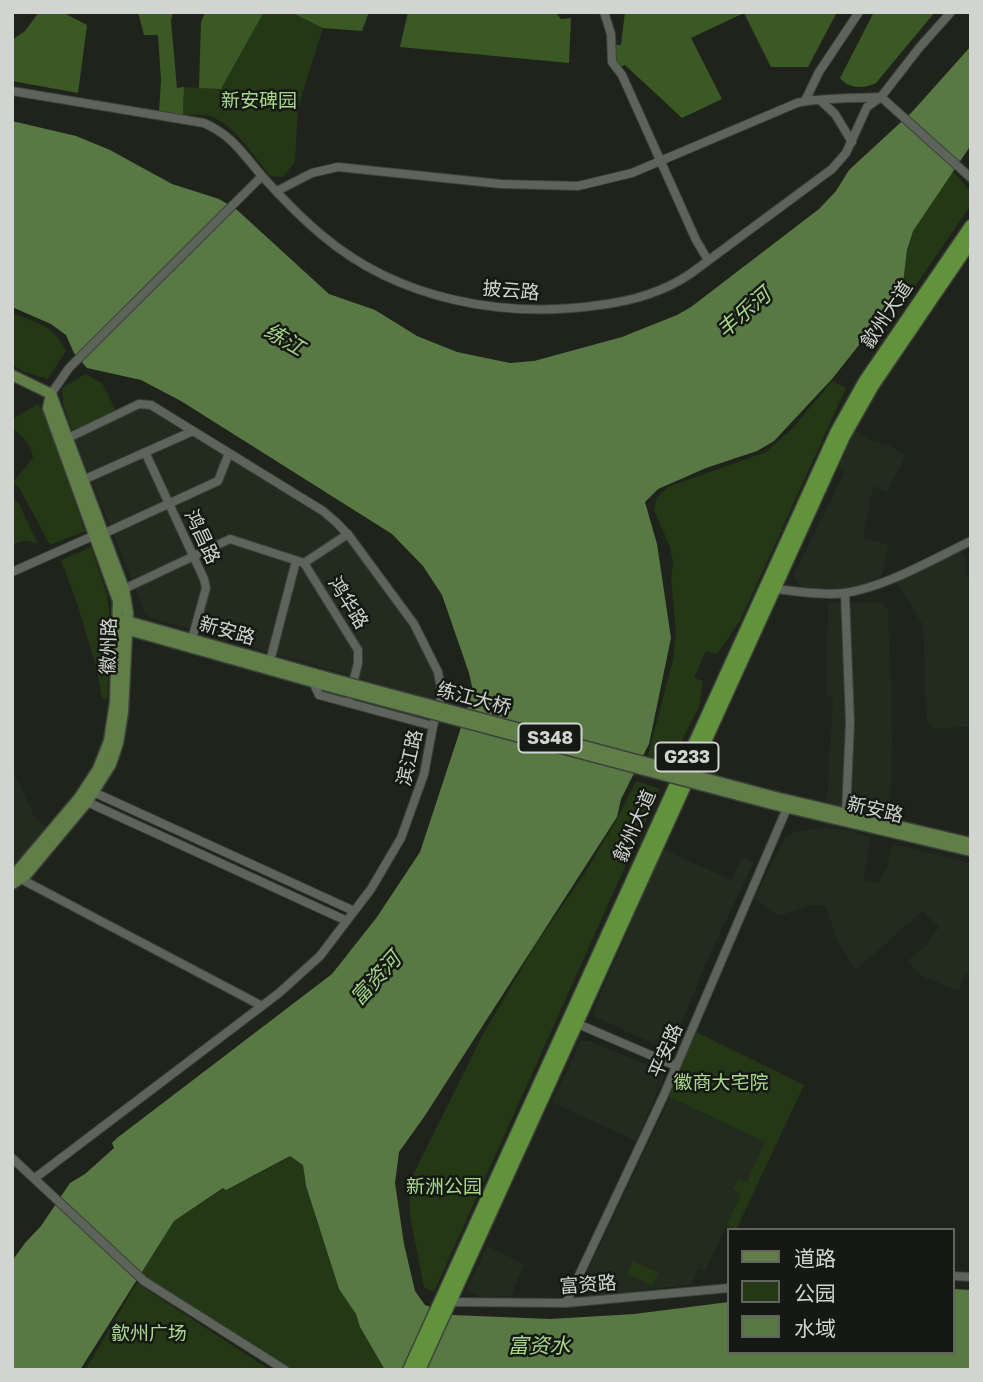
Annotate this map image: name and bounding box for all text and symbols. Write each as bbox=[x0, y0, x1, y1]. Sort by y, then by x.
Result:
park label: 新安碑园 bbox=[221, 90, 297, 112]
street label: 披云路 bbox=[482, 277, 540, 305]
street label: 歙州大道 bbox=[856, 277, 918, 353]
water label: 丰乐河 bbox=[712, 283, 776, 343]
water label: 练江 bbox=[260, 319, 308, 361]
street label: 鸿昌路 bbox=[180, 506, 224, 568]
street label: 鸿华路 bbox=[323, 573, 373, 633]
street label: 新安路 bbox=[196, 612, 258, 650]
street label: 徽州路 bbox=[97, 617, 121, 675]
street label: 练江大桥 bbox=[434, 678, 514, 720]
road number: S348 bbox=[518, 724, 582, 752]
street label: 滨江路 bbox=[392, 728, 428, 788]
road number: G233 bbox=[656, 742, 718, 772]
street label: 歙州大道 bbox=[609, 787, 661, 865]
street label: 新安路 bbox=[845, 792, 905, 828]
water label: 富资河 bbox=[346, 947, 406, 1011]
street label: 平安路 bbox=[644, 1020, 688, 1082]
park label: 徽商大宅院 bbox=[674, 1072, 768, 1094]
park label: 新洲公园 bbox=[406, 1176, 482, 1198]
legend bbox=[727, 1228, 955, 1354]
text: 道路 bbox=[794, 1245, 836, 1271]
street label: 富资路 bbox=[559, 1272, 617, 1298]
text: 公园 bbox=[794, 1280, 836, 1306]
text: 水域 bbox=[794, 1315, 836, 1341]
park label: 歙州广场 bbox=[111, 1323, 187, 1345]
water label: 富资水 bbox=[508, 1333, 570, 1359]

